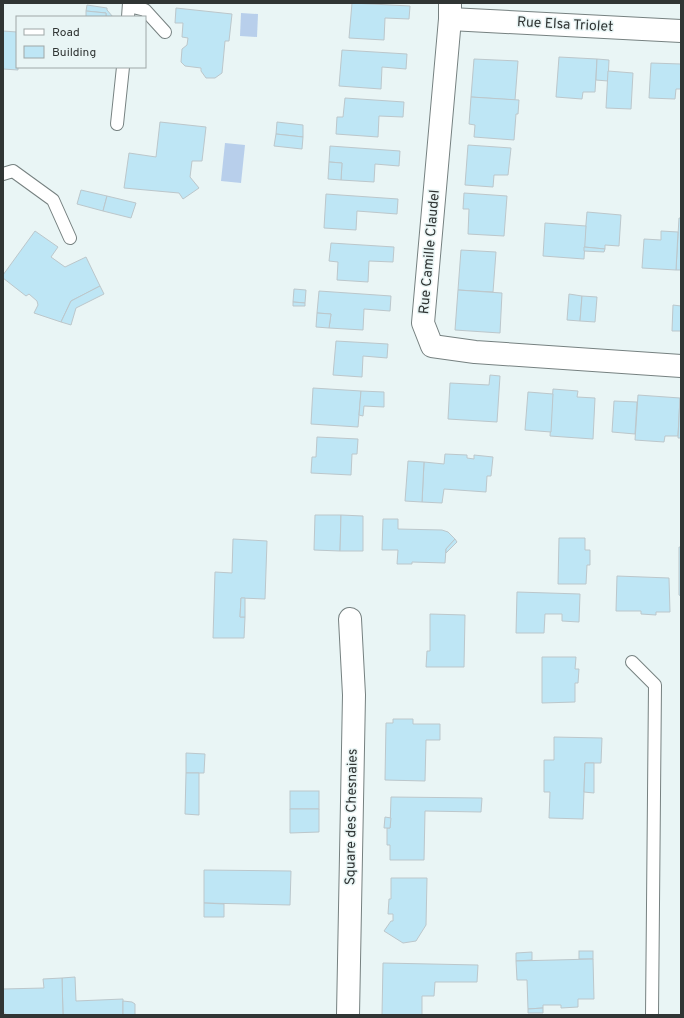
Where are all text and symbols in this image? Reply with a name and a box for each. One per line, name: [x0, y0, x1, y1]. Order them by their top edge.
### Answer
street label: Rue Elsa Triolet: [516, 14, 614, 36]
legend: [16, 16, 146, 68]
text: Road: [52, 25, 80, 41]
text: Building: [52, 45, 96, 61]
street label: Rue Camille Claudel: [416, 189, 444, 315]
street label: Square des Chesnaies: [342, 749, 362, 885]

